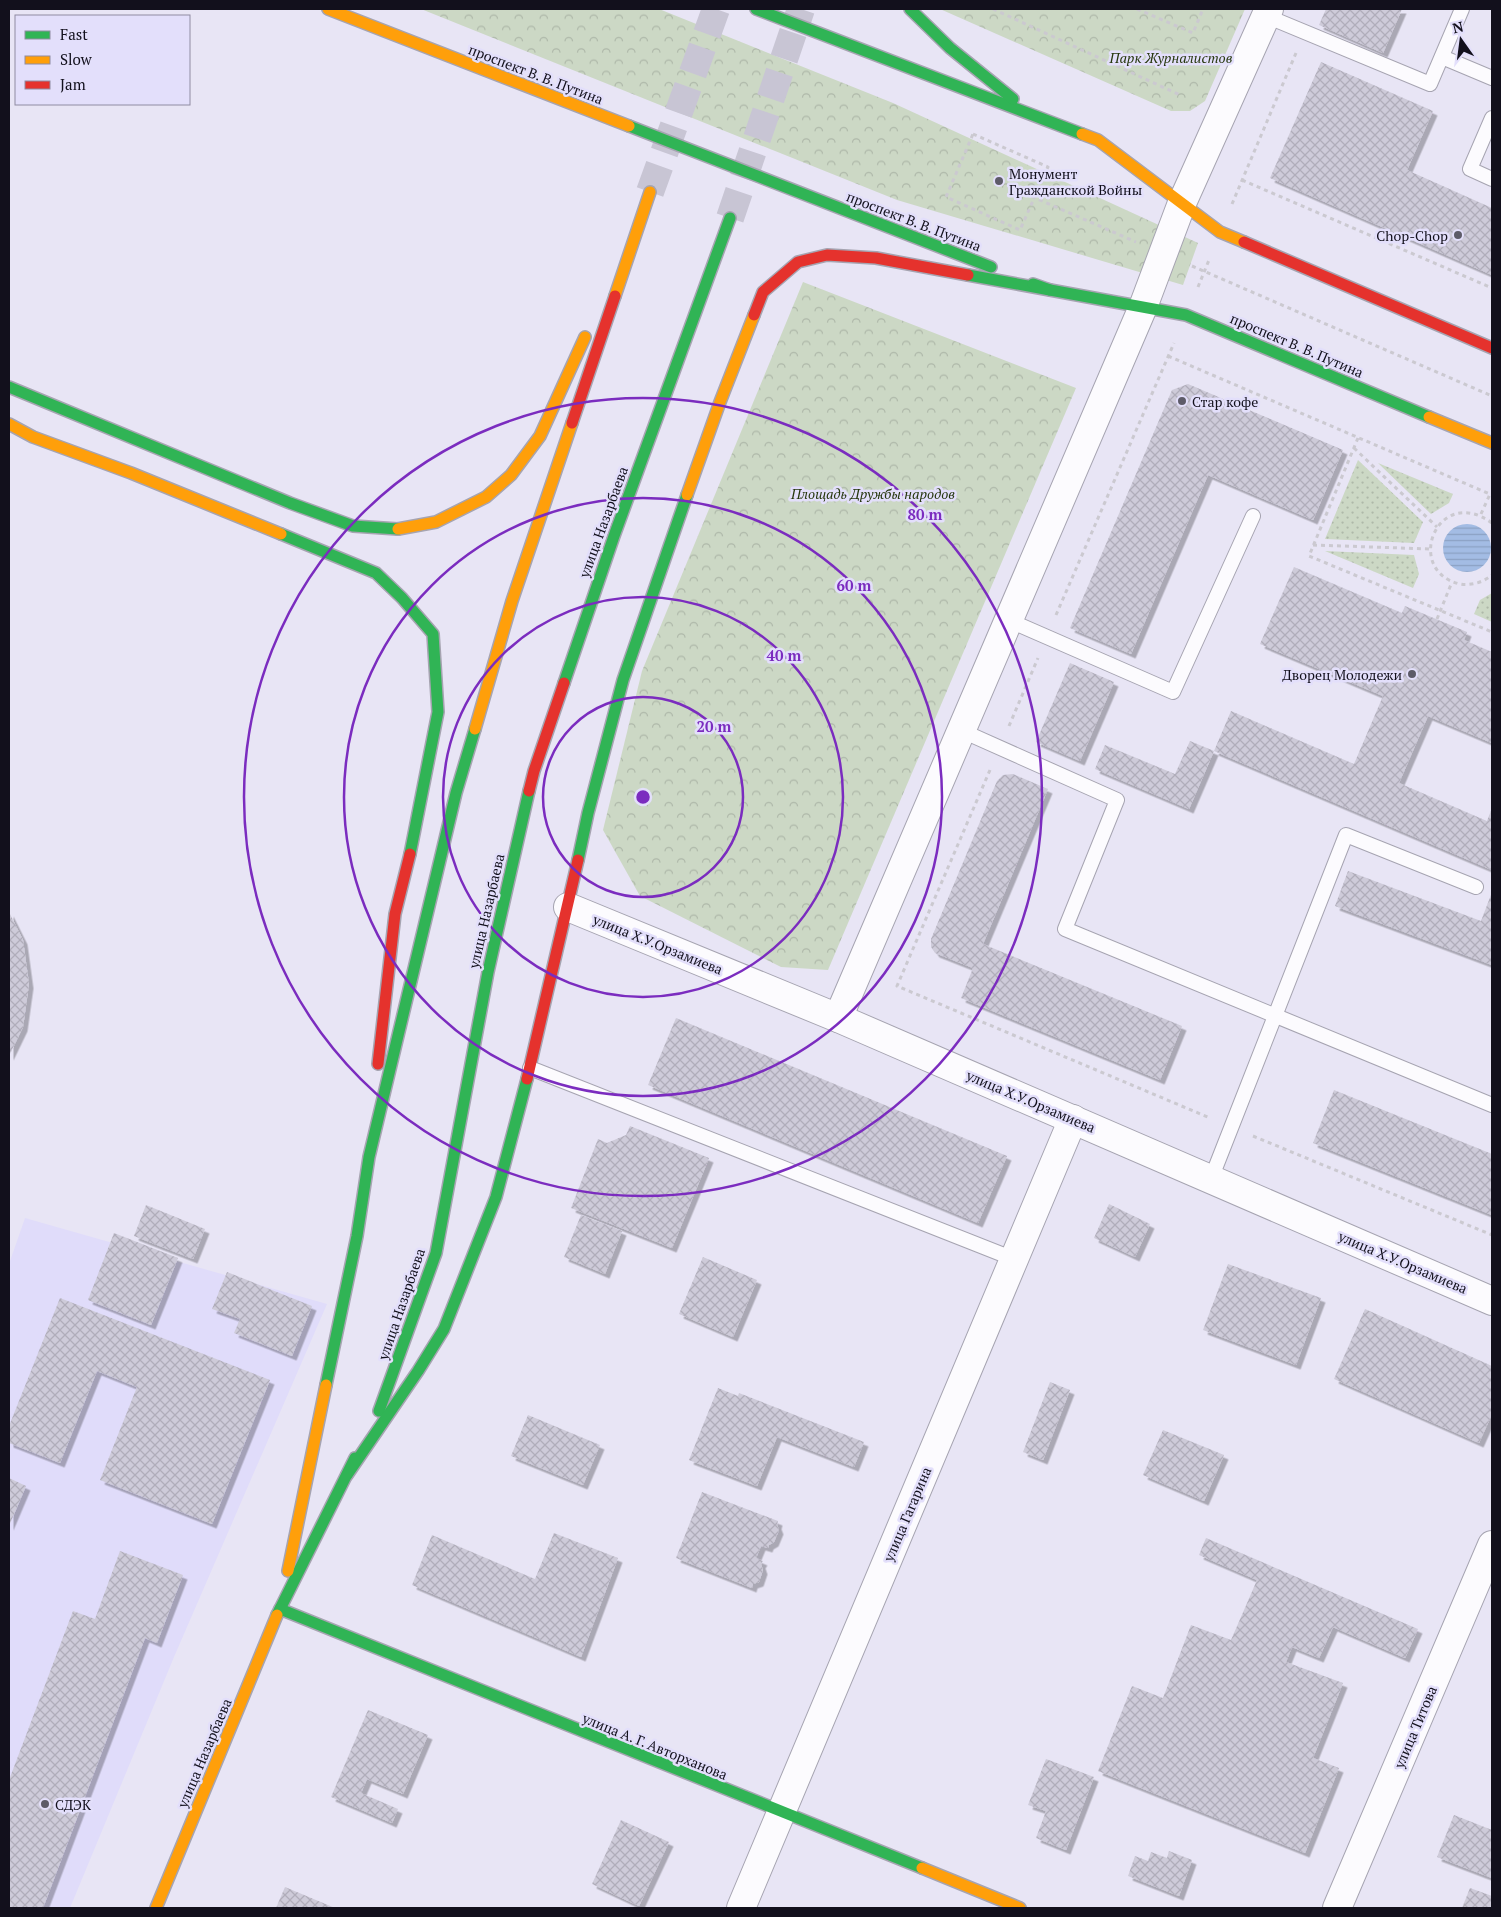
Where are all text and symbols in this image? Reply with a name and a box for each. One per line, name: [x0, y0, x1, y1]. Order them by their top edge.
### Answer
legend: [15, 15, 190, 105]
north arrow: [1436, 15, 1486, 65]
text: N: [1450, 16, 1466, 37]
text: Fast: [60, 24, 88, 44]
street label: проспект В. В. Путина: [466, 40, 606, 108]
park label: Парк Журналистов: [1108, 48, 1233, 67]
text: Slow: [60, 49, 93, 69]
text: Jam: [60, 74, 86, 94]
place label: Монумент Гражданской Войны: [1009, 164, 1142, 199]
marker: Монумент Гражданской Войны: [993, 175, 1005, 187]
street label: проспект В. В. Путина: [844, 187, 984, 255]
place label: Chop-Chop: [1376, 226, 1448, 245]
marker: Chop-Chop: [1452, 229, 1464, 241]
street label: проспект В. В. Путина: [1228, 308, 1366, 382]
place label: Стар кофе: [1192, 392, 1258, 411]
marker: Стар кофе: [1176, 395, 1188, 407]
street label: улица Назарбаева: [574, 464, 632, 581]
park label: Площадь Дружбы народов: [790, 484, 955, 503]
text: 80 m: [908, 504, 943, 524]
text: 60 m: [837, 575, 872, 595]
text: 40 m: [767, 645, 802, 665]
place label: Дворец Молодежи: [1282, 665, 1402, 684]
marker: Дворец Молодежи: [1406, 668, 1418, 680]
text: 20 m: [697, 716, 732, 736]
centre of rings: [634, 788, 652, 806]
street label: улица Назарбаева: [463, 852, 508, 971]
street label: улица Х.У.Орзамиева: [589, 909, 726, 979]
street label: улица Х.У.Орзамиева: [963, 1065, 1098, 1137]
street label: улица Х.У.Орзамиева: [1335, 1226, 1470, 1298]
street label: улица Назарбаева: [373, 1246, 429, 1363]
street label: улица Гагарина: [878, 1464, 935, 1565]
street label: улица Титова: [1389, 1683, 1441, 1772]
street label: улица Назарбаева: [172, 1695, 236, 1811]
street label: улица А. Г. Авторханова: [579, 1708, 730, 1784]
place label: СДЭК: [55, 1795, 92, 1814]
marker: СДЭК: [39, 1798, 51, 1810]

